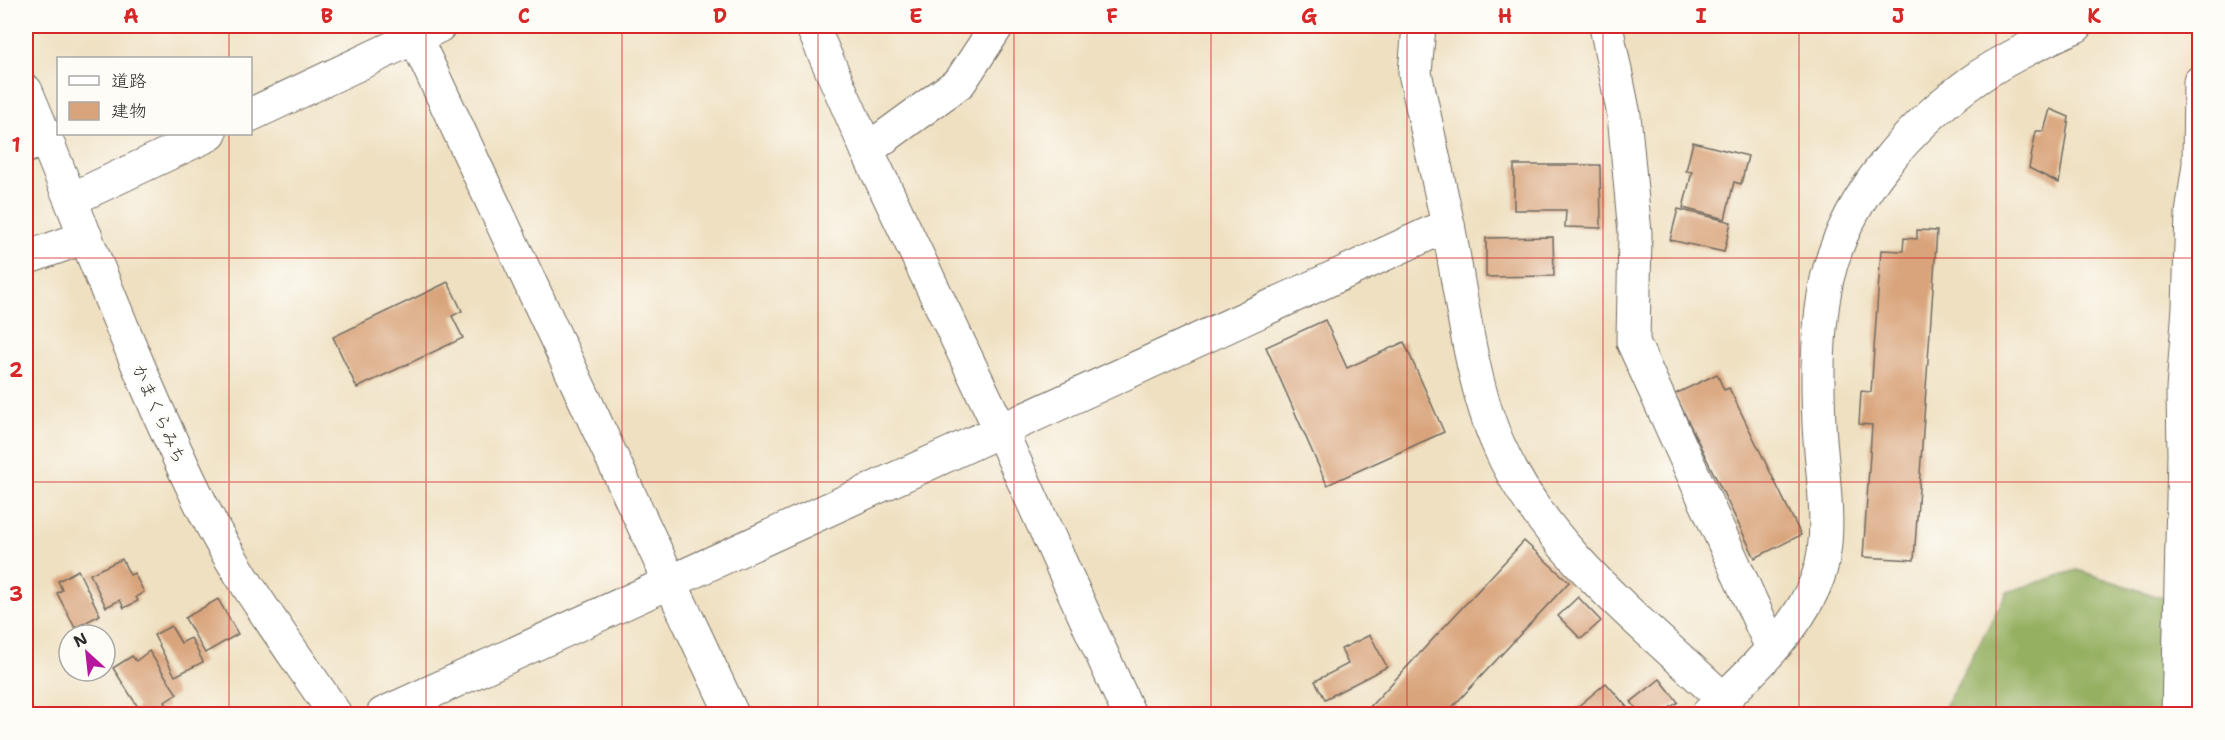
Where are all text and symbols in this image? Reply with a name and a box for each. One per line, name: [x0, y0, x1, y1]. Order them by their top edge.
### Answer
text: A: [123, 3, 139, 29]
text: B: [321, 3, 333, 29]
text: C: [518, 3, 530, 29]
text: D: [713, 3, 727, 29]
text: E: [909, 3, 923, 29]
text: F: [1106, 3, 1118, 29]
text: G: [1301, 3, 1317, 29]
text: H: [1498, 3, 1512, 29]
text: I: [1695, 3, 1707, 29]
text: J: [1892, 3, 1905, 29]
text: K: [2087, 3, 2101, 29]
legend: [57, 57, 252, 135]
text: 道路: [111, 69, 147, 93]
text: 建物: [111, 99, 147, 123]
text: 1: [11, 132, 21, 158]
text: 2: [9, 357, 23, 383]
street label: かまくらみち: [126, 360, 192, 468]
text: 3: [9, 581, 23, 607]
north arrow: [57, 623, 117, 683]
text: N: [70, 628, 91, 652]

